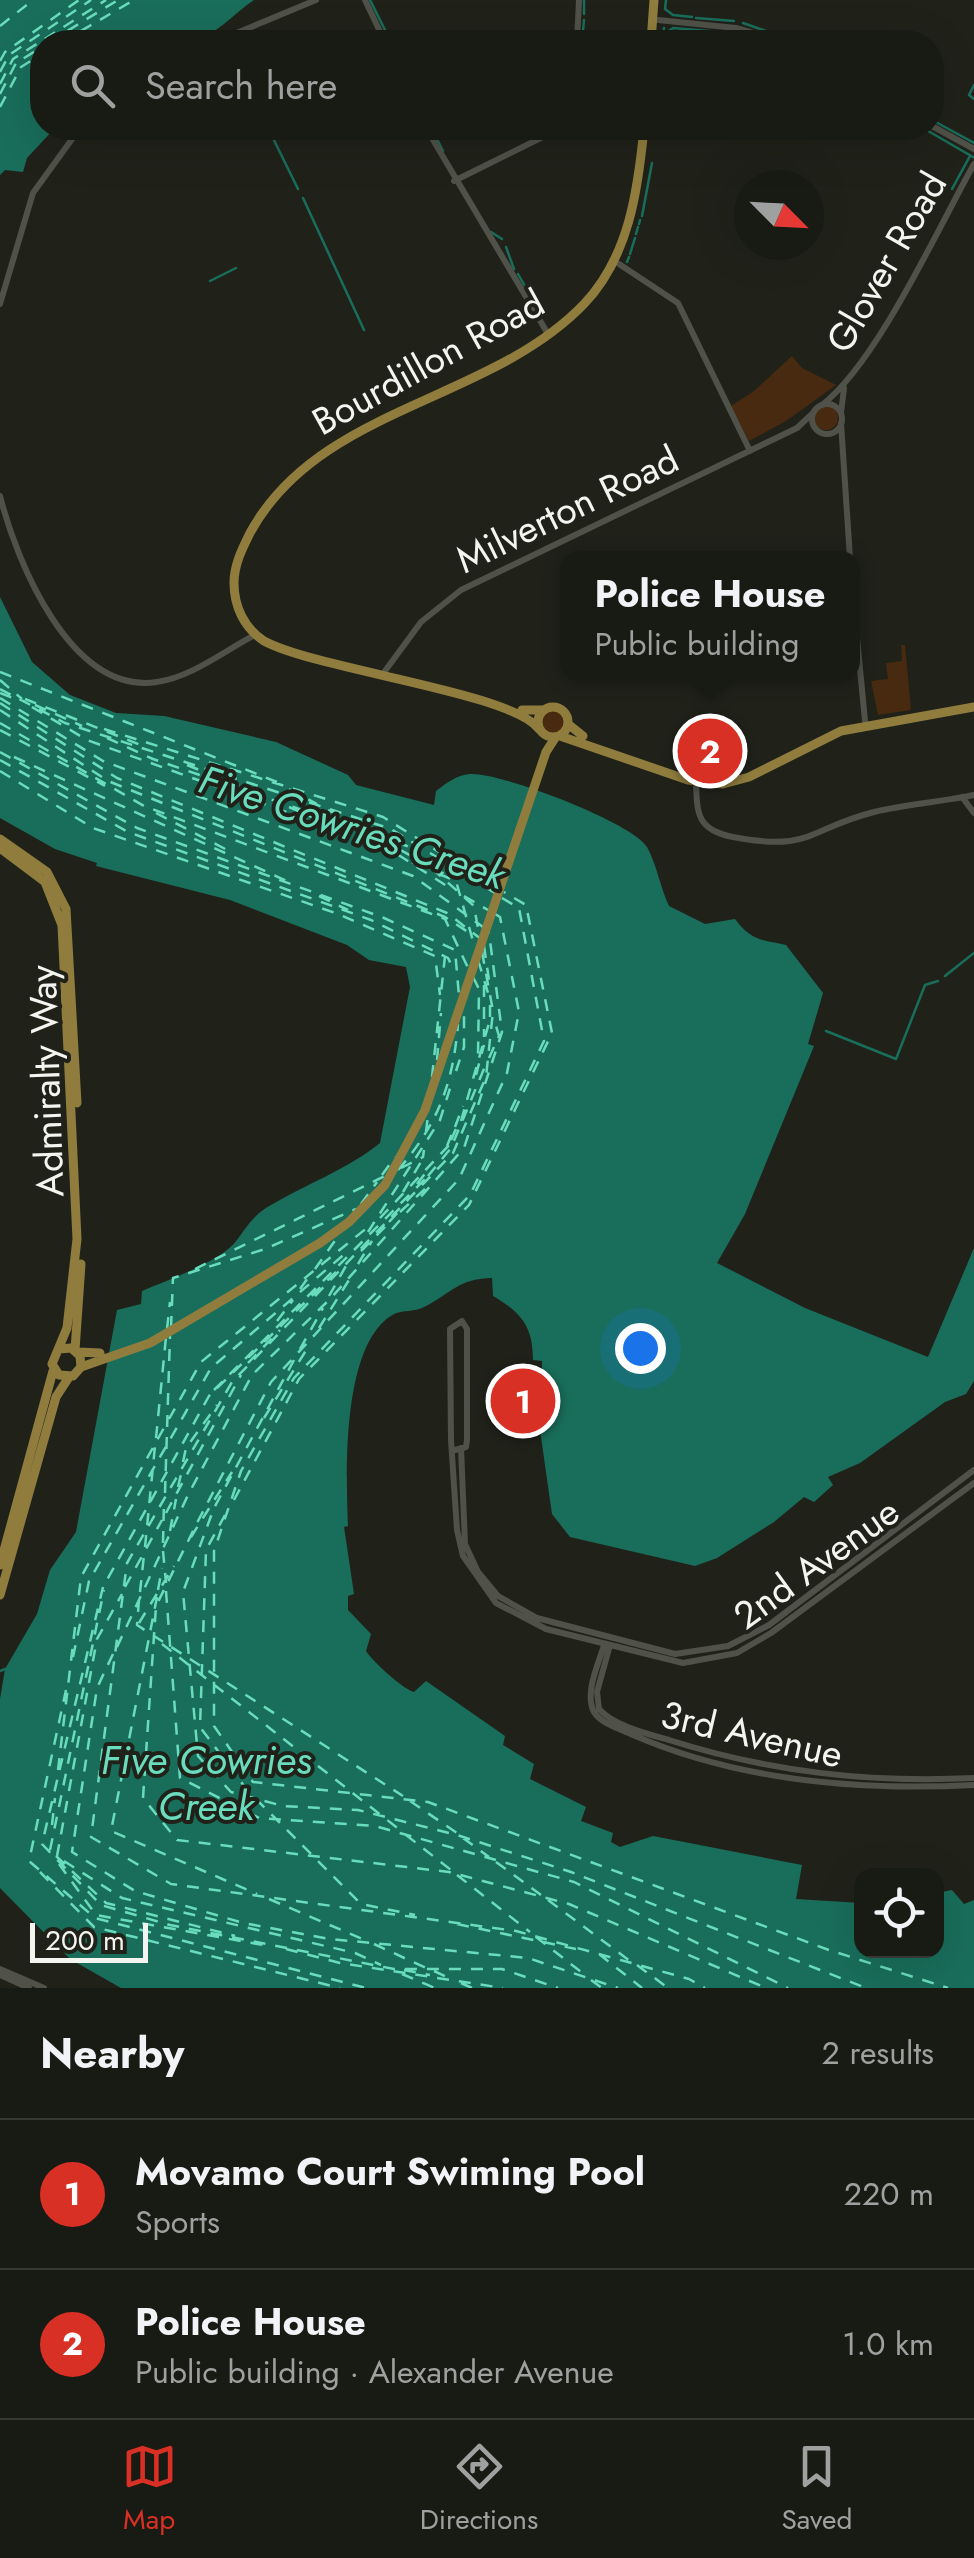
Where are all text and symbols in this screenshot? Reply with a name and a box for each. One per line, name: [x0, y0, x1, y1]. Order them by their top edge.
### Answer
search box: [30, 30, 944, 140]
icon: search: [65, 58, 120, 113]
text: Search here: [145, 58, 337, 113]
street label: Glover Road: [812, 161, 960, 363]
north arrow: [734, 170, 824, 260]
street label: Bourdillon Road: [302, 275, 554, 449]
street label: Milverton Road: [446, 431, 688, 587]
popup: [560, 551, 860, 681]
text: Police House: [595, 566, 825, 621]
text: Public building: [595, 621, 799, 667]
pin: 2: [678, 714, 742, 788]
water label: Five Cowries Creek: [191, 750, 515, 904]
street label: Admiralty Way: [14, 964, 78, 1198]
your location: [615, 1323, 666, 1374]
pin: 1: [490, 1364, 556, 1438]
street label: 2nd Avenue: [722, 1484, 910, 1642]
street label: 3rd Avenue: [656, 1686, 848, 1782]
water label: Five Cowries Creek: [101, 1731, 312, 1835]
map controls: [854, 1868, 944, 1958]
button: locate: [854, 1868, 944, 1958]
scale bar: [30, 1918, 148, 1962]
text: 200 m: [45, 1920, 125, 1961]
text: Nearby: [40, 2023, 184, 2084]
text: 2 results: [822, 2030, 934, 2076]
text: Movamo Court Swiming Pool: [135, 2144, 645, 2199]
text: 1: [64, 2171, 81, 2217]
text: 220 m: [844, 2171, 934, 2217]
text: Sports: [135, 2199, 220, 2245]
text: Police House: [135, 2294, 366, 2349]
text: 2: [62, 2321, 83, 2367]
text: 1.0 km: [842, 2321, 934, 2367]
text: Public building · Alexander Avenue: [135, 2349, 614, 2395]
tab: Map: [122, 2439, 177, 2540]
tab: Directions: [420, 2439, 538, 2540]
tab: Saved: [781, 2439, 852, 2540]

